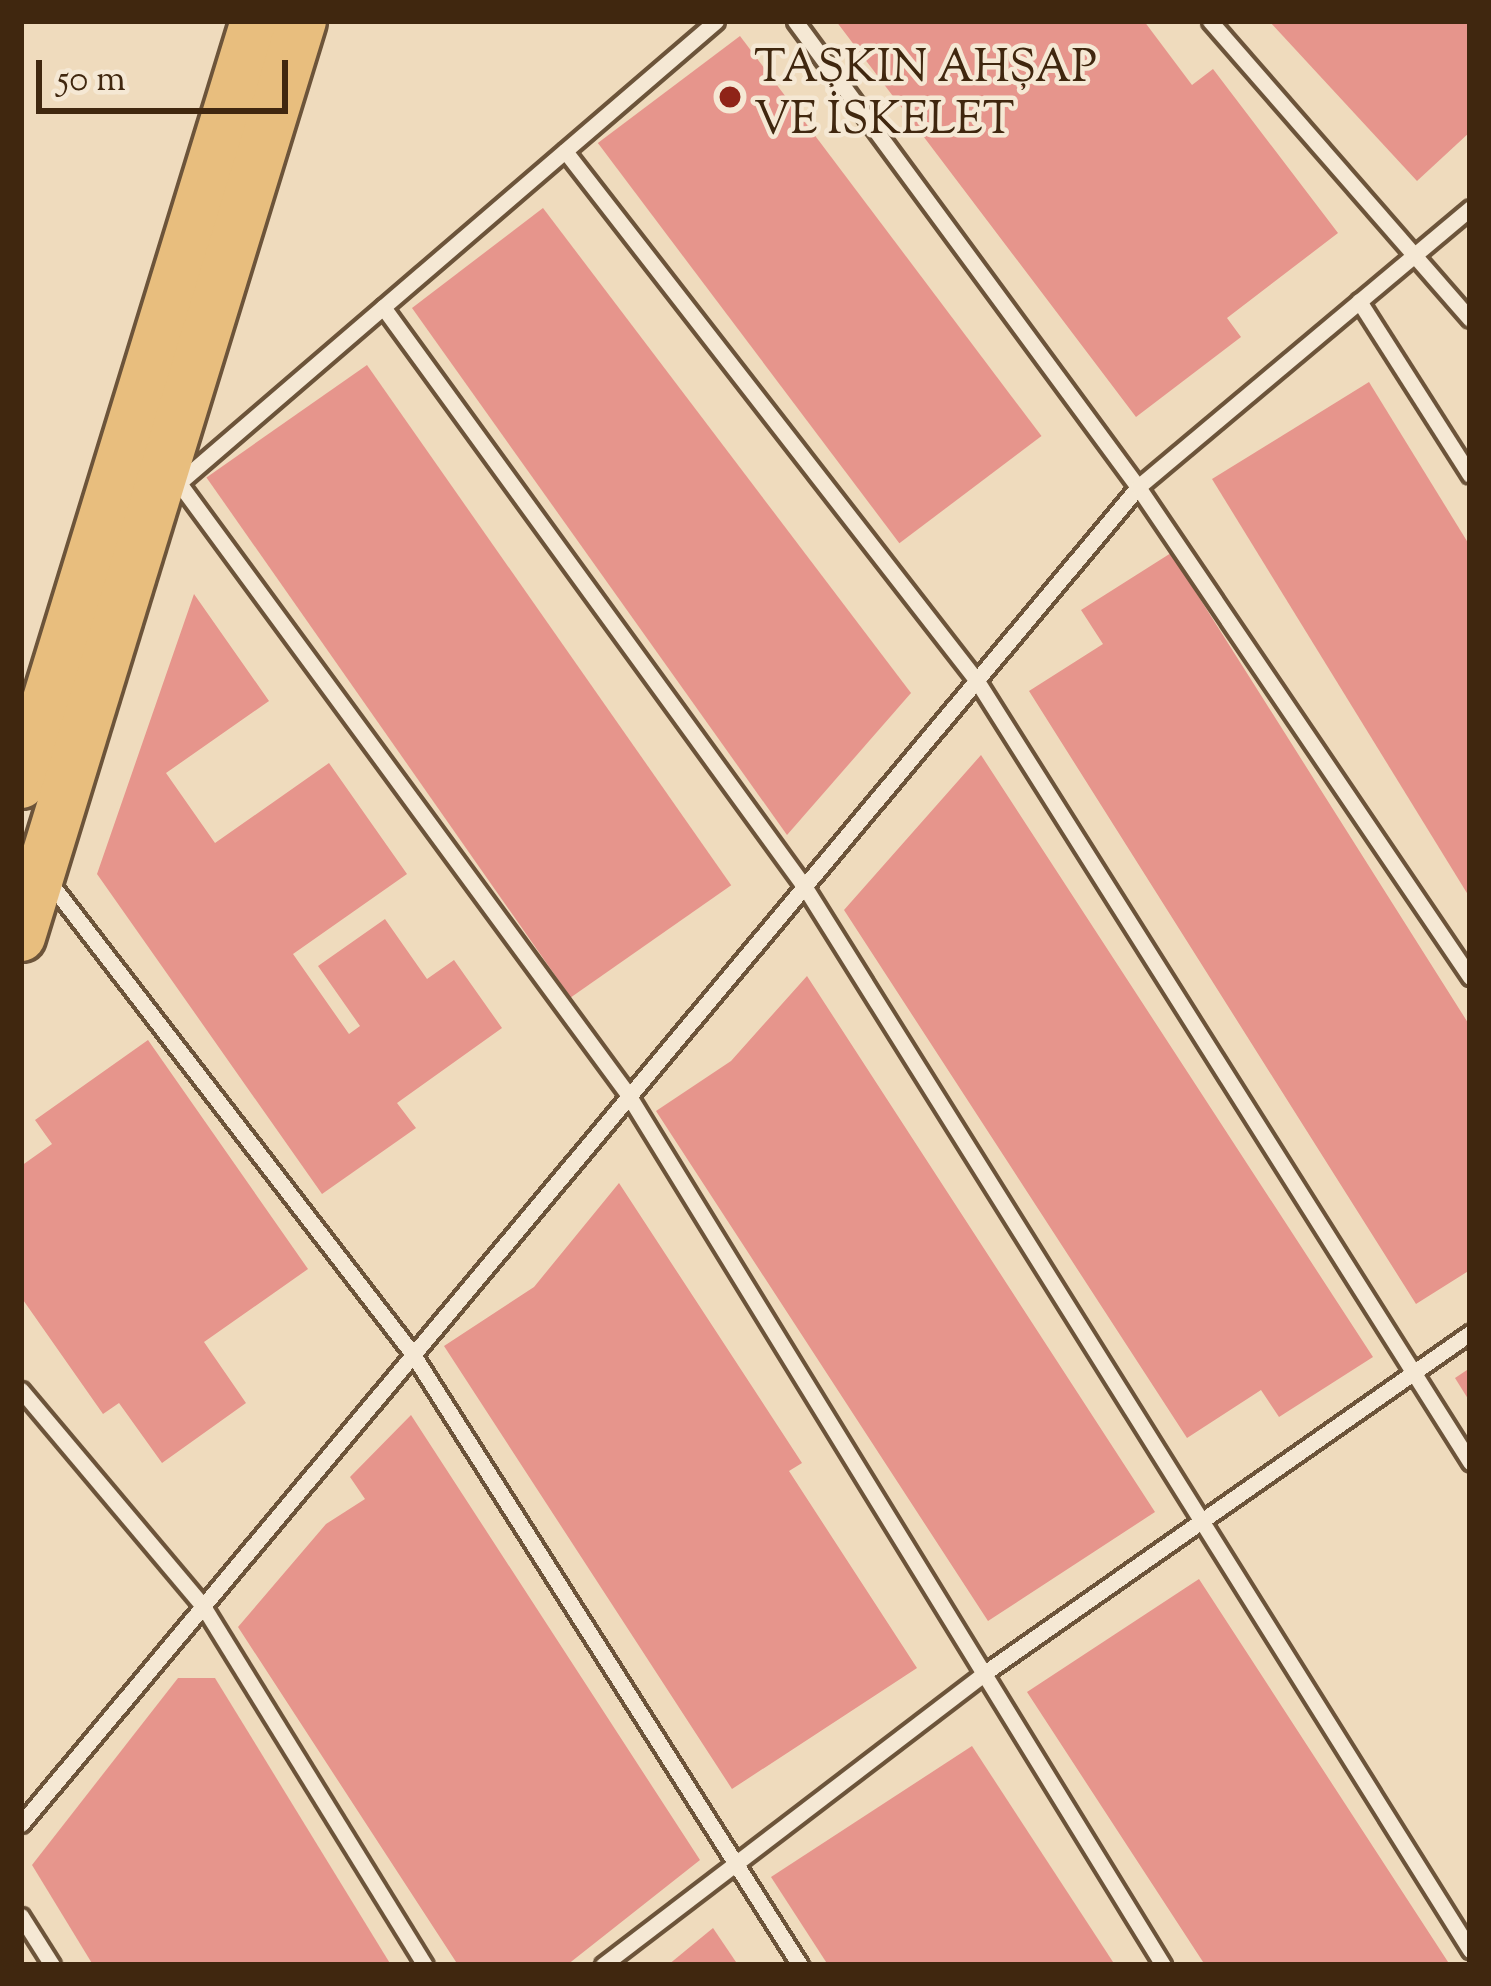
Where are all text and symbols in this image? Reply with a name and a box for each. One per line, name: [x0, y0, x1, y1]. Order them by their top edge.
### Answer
scale bar: [42, 36, 294, 110]
place label: TAŞKIN AHŞAP VE İSKELET: [754, 44, 1097, 150]
text: 50 m: [57, 55, 126, 107]
marker: TAŞKIN AHŞAP VE İSKELET: [717, 84, 743, 110]

